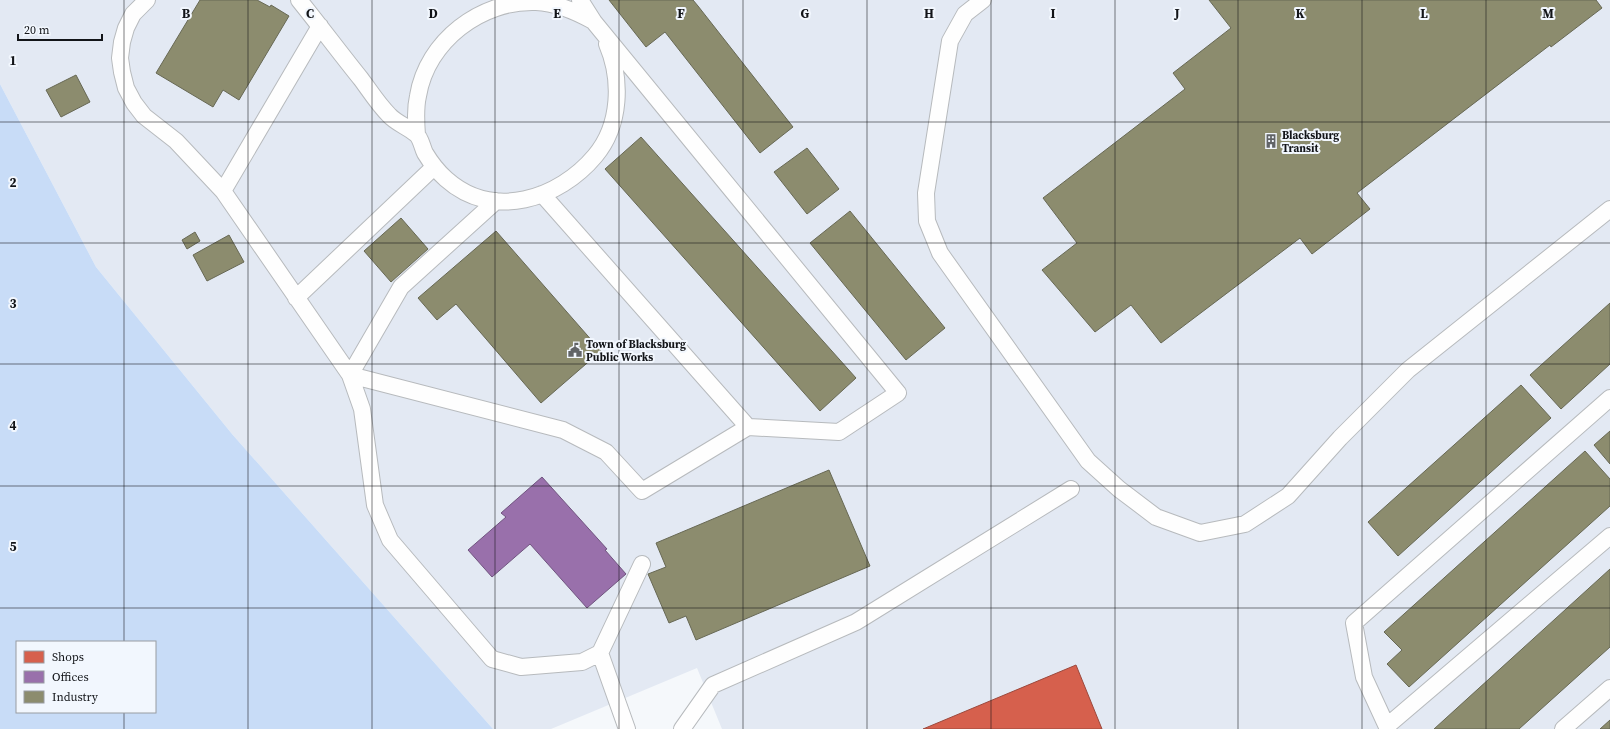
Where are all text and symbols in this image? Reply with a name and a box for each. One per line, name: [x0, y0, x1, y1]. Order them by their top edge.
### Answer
text: B: [182, 5, 191, 22]
text: C: [306, 5, 314, 22]
text: D: [428, 5, 438, 22]
text: E: [553, 5, 561, 22]
text: F: [677, 5, 685, 22]
text: G: [801, 5, 810, 22]
text: H: [924, 5, 934, 22]
text: I: [1050, 5, 1056, 22]
text: J: [1173, 5, 1180, 22]
text: K: [1295, 5, 1305, 22]
text: L: [1420, 5, 1428, 22]
text: M: [1542, 5, 1554, 22]
scale bar: [18, 16, 102, 42]
text: 20 m: [24, 22, 50, 38]
text: 1: [9, 52, 17, 69]
place label: Blacksburg Transit: [1282, 128, 1339, 156]
building icon: Blacksburg Transit: [1263, 133, 1279, 149]
text: 2: [9, 174, 17, 191]
text: 3: [9, 295, 17, 312]
place label: Town of Blacksburg Public Works: [586, 337, 686, 365]
public building icon: Town of Blacksburg Public Works: [567, 342, 583, 358]
text: 4: [9, 417, 17, 434]
text: 5: [9, 538, 17, 555]
legend: [16, 641, 156, 713]
text: Shops: [52, 649, 84, 665]
text: Offices: [52, 669, 89, 685]
text: Industry: [52, 689, 99, 705]

